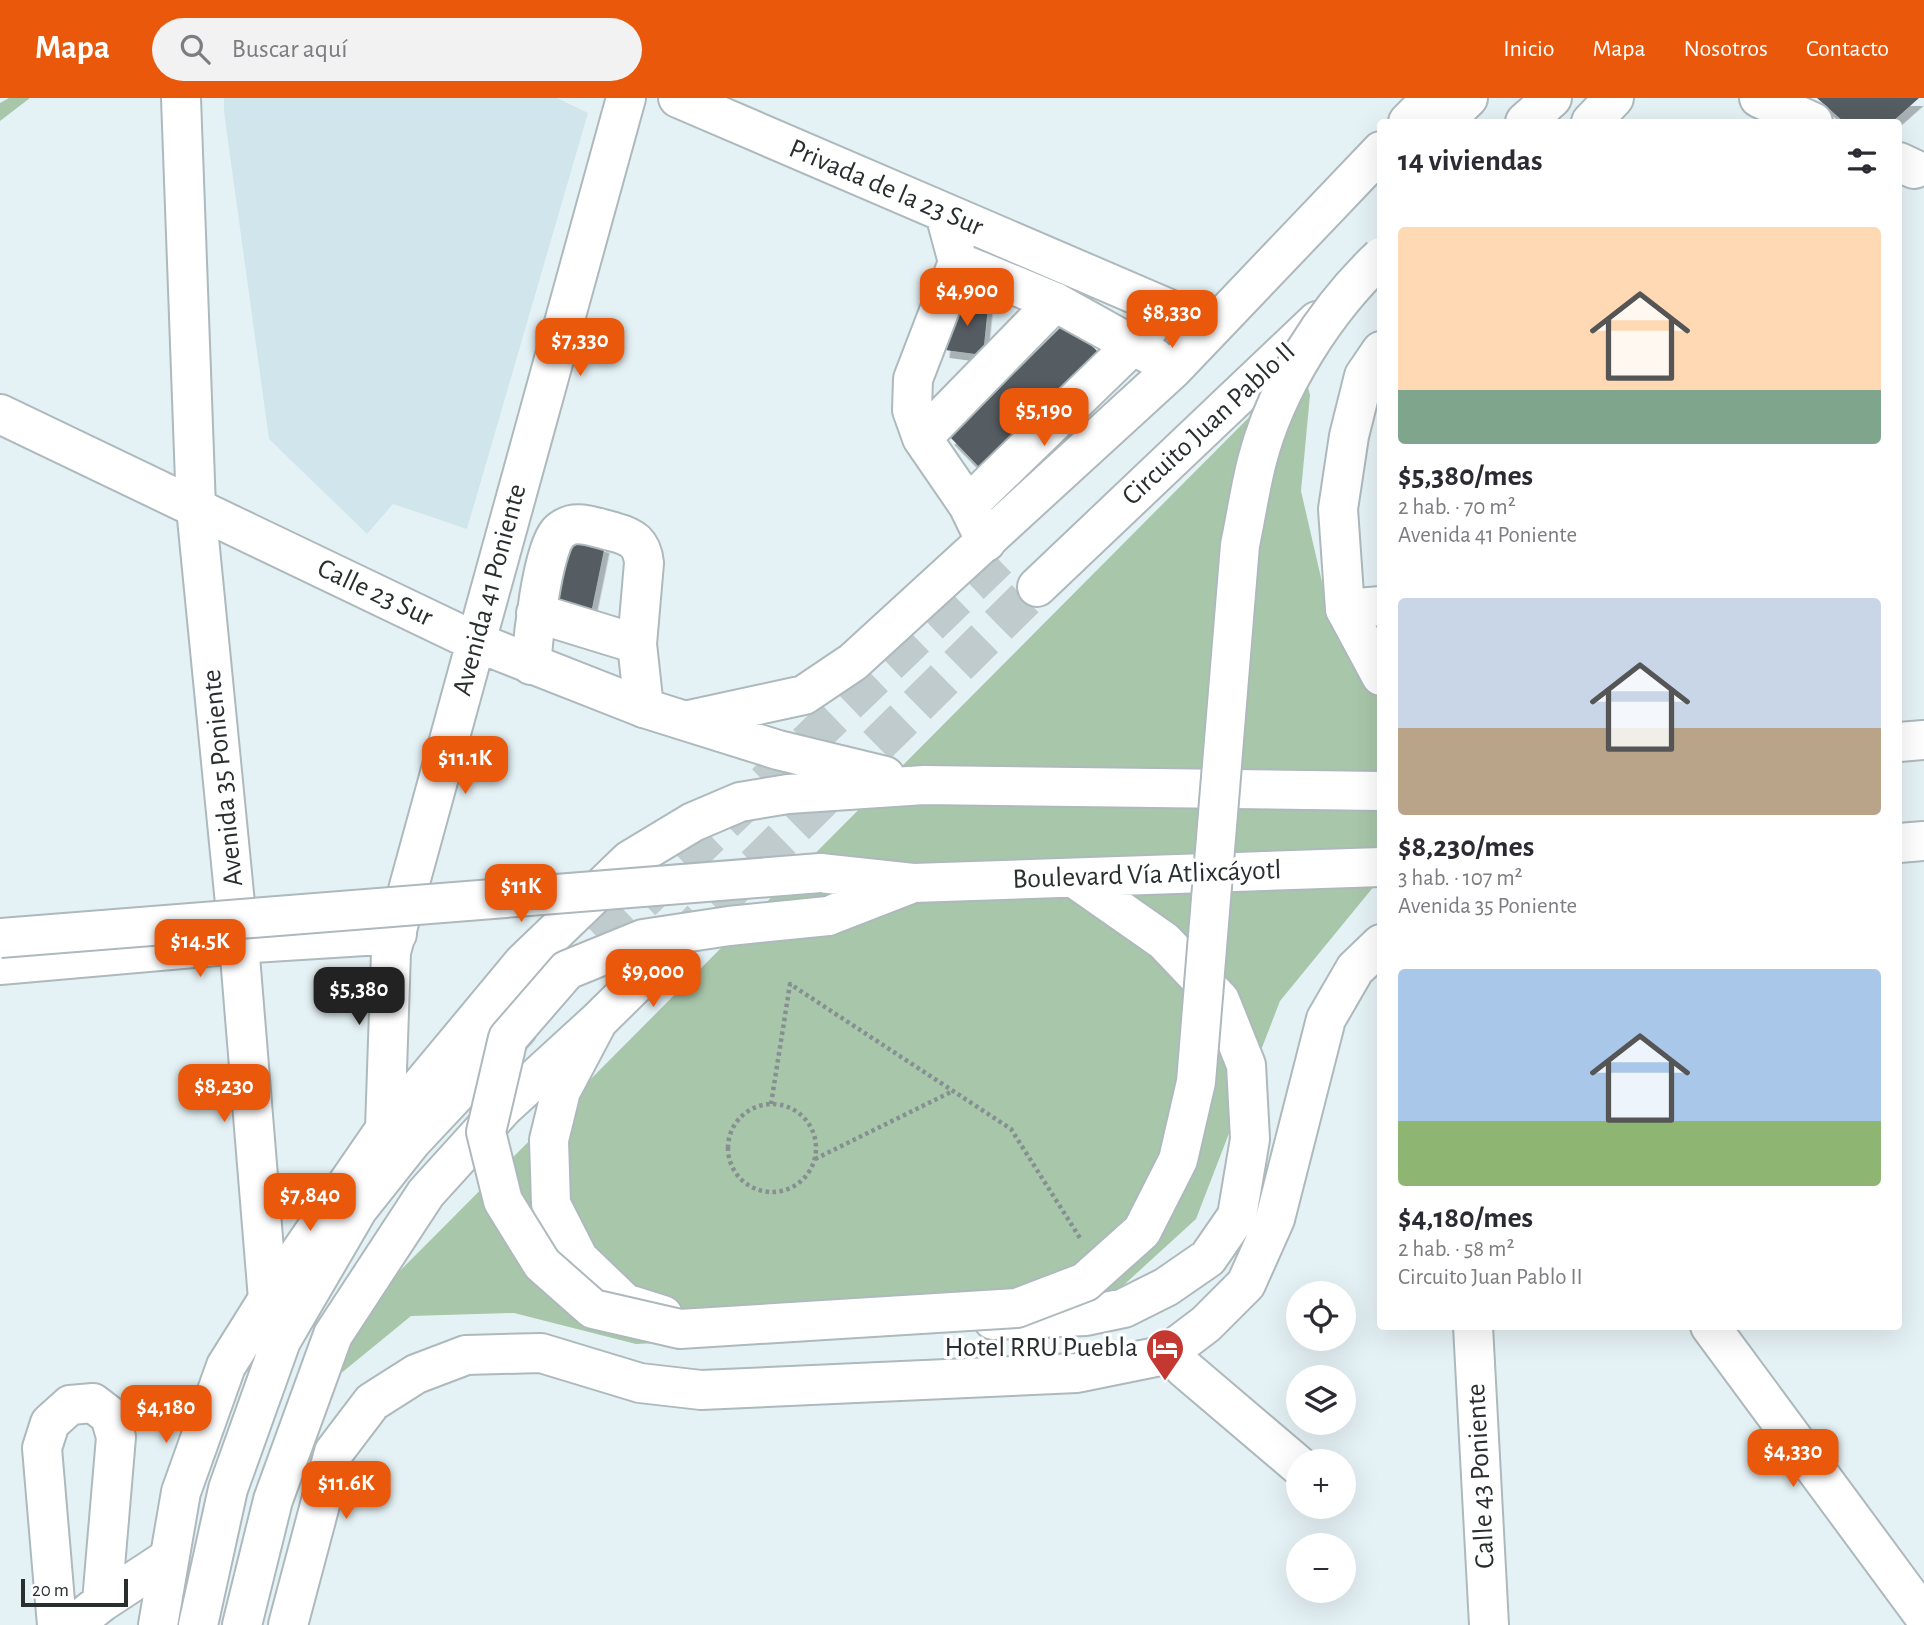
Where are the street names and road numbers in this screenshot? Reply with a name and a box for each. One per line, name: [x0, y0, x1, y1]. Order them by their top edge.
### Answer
street label: Privada de la 23 Sur: [785, 134, 987, 242]
street label: Circuito Juan Pablo II: [1117, 337, 1301, 511]
street label: Avenida 41 Poniente: [448, 481, 532, 699]
street label: Calle 23 Sur: [313, 554, 437, 632]
street label: Avenida 35 Poniente: [198, 668, 248, 888]
street label: Boulevard Vía Atlixcáyotl: [1012, 856, 1282, 894]
street label: Calle 43 Poniente: [1462, 1383, 1500, 1569]

